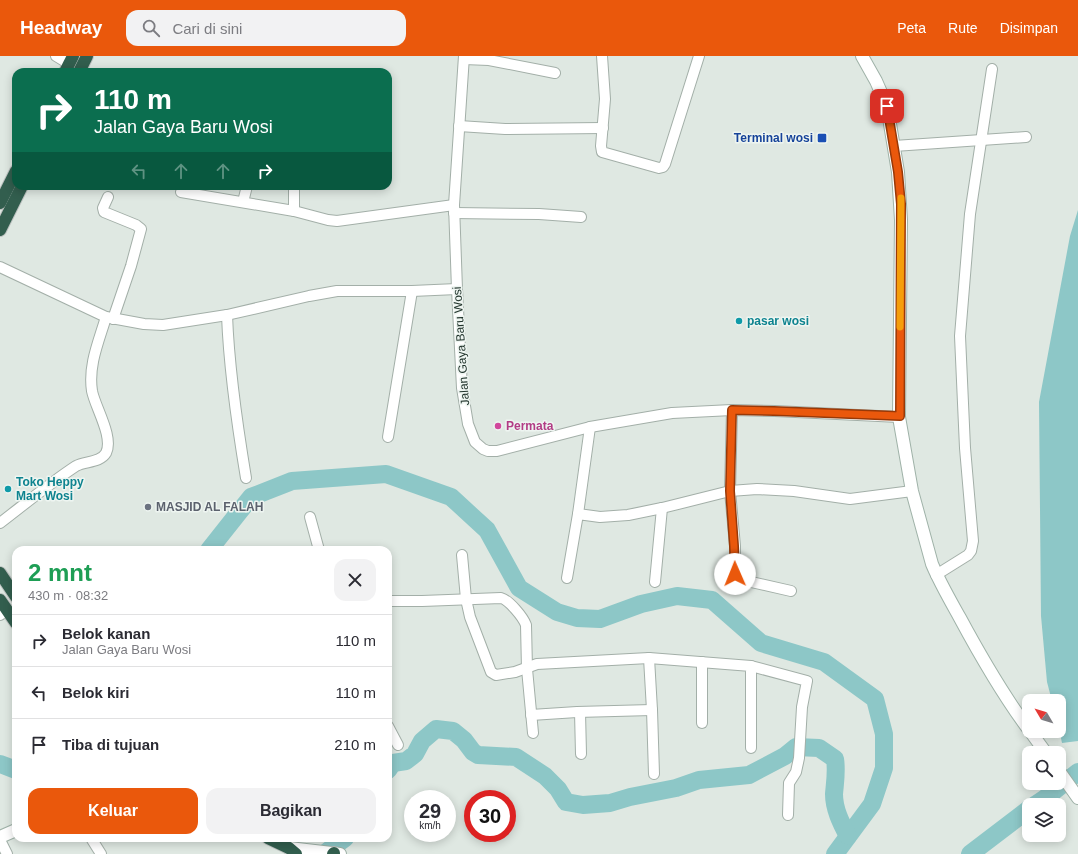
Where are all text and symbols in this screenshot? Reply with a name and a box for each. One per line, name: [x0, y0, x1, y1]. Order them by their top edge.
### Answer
search box: [126, 10, 406, 46]
text: Headway: [20, 17, 102, 38]
icon: search: [140, 17, 162, 39]
text: Cari di sini: [172, 20, 242, 37]
text: Peta: [897, 20, 926, 36]
text: Rute: [948, 20, 978, 36]
text: Disimpan: [1000, 20, 1058, 36]
icon: right: [28, 84, 80, 136]
text: 110 m: [94, 84, 172, 115]
pin: [870, 89, 904, 123]
icon: arrive: [876, 95, 898, 117]
text: Jalan Gaya Baru Wosi: [94, 117, 273, 137]
place label: Terminal wosi: [734, 131, 813, 145]
marker: Terminal wosi: [816, 132, 828, 144]
icon: left: [128, 160, 150, 182]
icon: ahead: [170, 160, 192, 182]
icon: ahead: [212, 160, 234, 182]
icon: right: [254, 160, 276, 182]
street label: Jalan Gaya Baru Wosi: [450, 286, 472, 406]
place label: pasar wosi: [747, 314, 809, 328]
marker: pasar wosi: [734, 316, 744, 326]
place label: Permata: [506, 419, 554, 433]
marker: Permata: [493, 421, 503, 431]
place label: Toko Heppy Mart Wosi: [16, 475, 84, 503]
marker: Toko Heppy Mart Wosi: [3, 484, 13, 494]
place label: MASJID AL FALAH: [156, 500, 263, 514]
marker: MASJID AL FALAH: [143, 502, 153, 512]
position arrow: [714, 553, 756, 595]
text: 2 mnt: [28, 559, 92, 586]
button: close: [334, 559, 376, 601]
text: 430 m · 08:32: [28, 588, 108, 603]
text: Belok kanan: [62, 625, 150, 642]
icon: right: [28, 630, 50, 652]
text: 110 m: [335, 632, 376, 649]
text: Jalan Gaya Baru Wosi: [62, 642, 191, 657]
icon: left: [28, 682, 50, 704]
text: Belok kiri: [62, 684, 130, 701]
text: 110 m: [335, 684, 376, 701]
north arrow: [1022, 694, 1066, 738]
map controls: [1022, 694, 1066, 842]
icon: arrive: [28, 734, 50, 756]
text: Tiba di tujuan: [62, 736, 159, 753]
text: 210 m: [334, 736, 376, 753]
button: search: [1022, 746, 1066, 790]
button: Keluar: [28, 788, 198, 834]
button: Bagikan: [206, 788, 376, 834]
speed limit sign: 30: [464, 790, 516, 842]
button: layers: [1022, 798, 1066, 842]
text: 29: [419, 800, 441, 822]
text: km/h: [419, 820, 441, 831]

